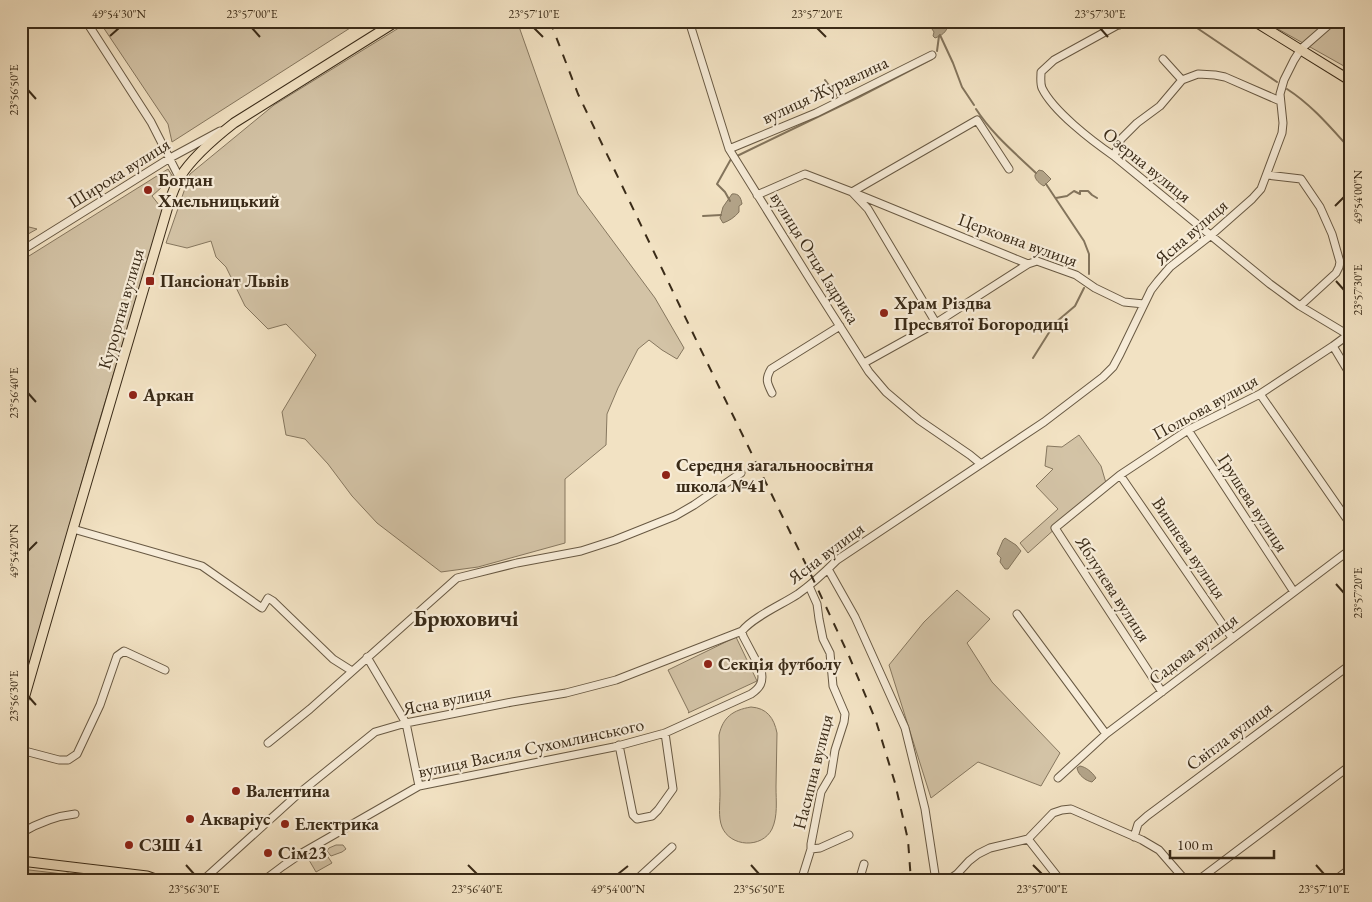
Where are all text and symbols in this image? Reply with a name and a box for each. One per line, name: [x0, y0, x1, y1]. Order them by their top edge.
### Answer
text: 49°54'30"N: [92, 6, 146, 22]
text: 23°57'00"E: [226, 6, 278, 22]
text: 23°57'10"E: [508, 6, 560, 22]
text: 23°57'20"E: [791, 6, 843, 22]
text: 23°57'30"E: [1074, 6, 1126, 22]
street label: вулиця Журавлина: [758, 50, 892, 129]
text: 23°56'50"E: [6, 64, 22, 116]
street label: Озерна вулиця: [1098, 122, 1196, 207]
street label: Широка вулиця: [64, 132, 174, 213]
place label: Богдан Хмельницький: [157, 168, 280, 212]
text: 49°54'00"N: [1350, 170, 1366, 224]
marker: Богдан Хмельницький: [142, 184, 154, 196]
street label: вулиця Отця Іздрика: [766, 188, 866, 329]
street label: Ясна вулиця: [1149, 194, 1232, 270]
street label: Церковна вулиця: [955, 207, 1081, 272]
street label: Курортна вулиця: [92, 246, 149, 372]
text: 23°57'30"E: [1350, 264, 1366, 316]
place label: Пансіонат Львів: [160, 269, 289, 292]
marker: Пансіонат Львів: [144, 275, 156, 287]
place label: Храм Різдва Пресвятої Богородиці: [893, 291, 1070, 335]
marker: Храм Різдва Пресвятої Богородиці: [878, 307, 890, 319]
text: 23°56'40"E: [6, 367, 22, 419]
street label: Польова вулиця: [1148, 368, 1261, 445]
place label: Аркан: [142, 383, 194, 406]
marker: Аркан: [127, 389, 139, 401]
street label: Грушева вулиця: [1213, 449, 1294, 556]
place label: Середня загальноосвітня школа №41: [676, 453, 874, 497]
marker: Середня загальноосвітня школа №41: [660, 469, 672, 481]
street label: Вишнева вулиця: [1147, 493, 1232, 603]
street label: Ясна вулиця: [782, 516, 868, 589]
text: 49°54'20"N: [6, 524, 22, 578]
street label: Яблунева вулиця: [1070, 531, 1156, 646]
text: 23°57'20"E: [1350, 567, 1366, 619]
district label: Брюховичі: [413, 604, 519, 633]
street label: Садова вулиця: [1144, 608, 1242, 690]
place label: Секція футболу: [718, 652, 842, 675]
marker: Секція футболу: [702, 658, 714, 670]
text: 23°56'30"E: [6, 670, 22, 722]
street label: Ясна вулиця: [400, 679, 493, 720]
street label: Світла вулиця: [1181, 696, 1276, 775]
street label: вулиця Василя Сухомлинського: [416, 712, 646, 783]
street label: Насипна вулиця: [787, 712, 838, 832]
place label: Валентина: [246, 779, 330, 802]
marker: Валентина: [230, 785, 242, 797]
place label: Акваріус: [199, 807, 271, 830]
place label: Електрика: [295, 812, 379, 835]
marker: Акваріус: [184, 813, 196, 825]
marker: Електрика: [279, 818, 291, 830]
scale bar: [1170, 827, 1273, 859]
place label: СЗШ 41: [139, 833, 204, 856]
text: 100 m: [1177, 835, 1214, 854]
marker: СЗШ 41: [123, 839, 135, 851]
place label: Сім23: [278, 841, 327, 864]
marker: Сім23: [262, 847, 274, 859]
text: 23°56'30"E: [168, 881, 220, 897]
text: 23°56'40"E: [451, 881, 503, 897]
text: 49°54'00"N: [591, 881, 645, 897]
text: 23°56'50"E: [733, 881, 785, 897]
text: 23°57'00"E: [1016, 881, 1068, 897]
text: 23°57'10"E: [1298, 881, 1350, 897]

